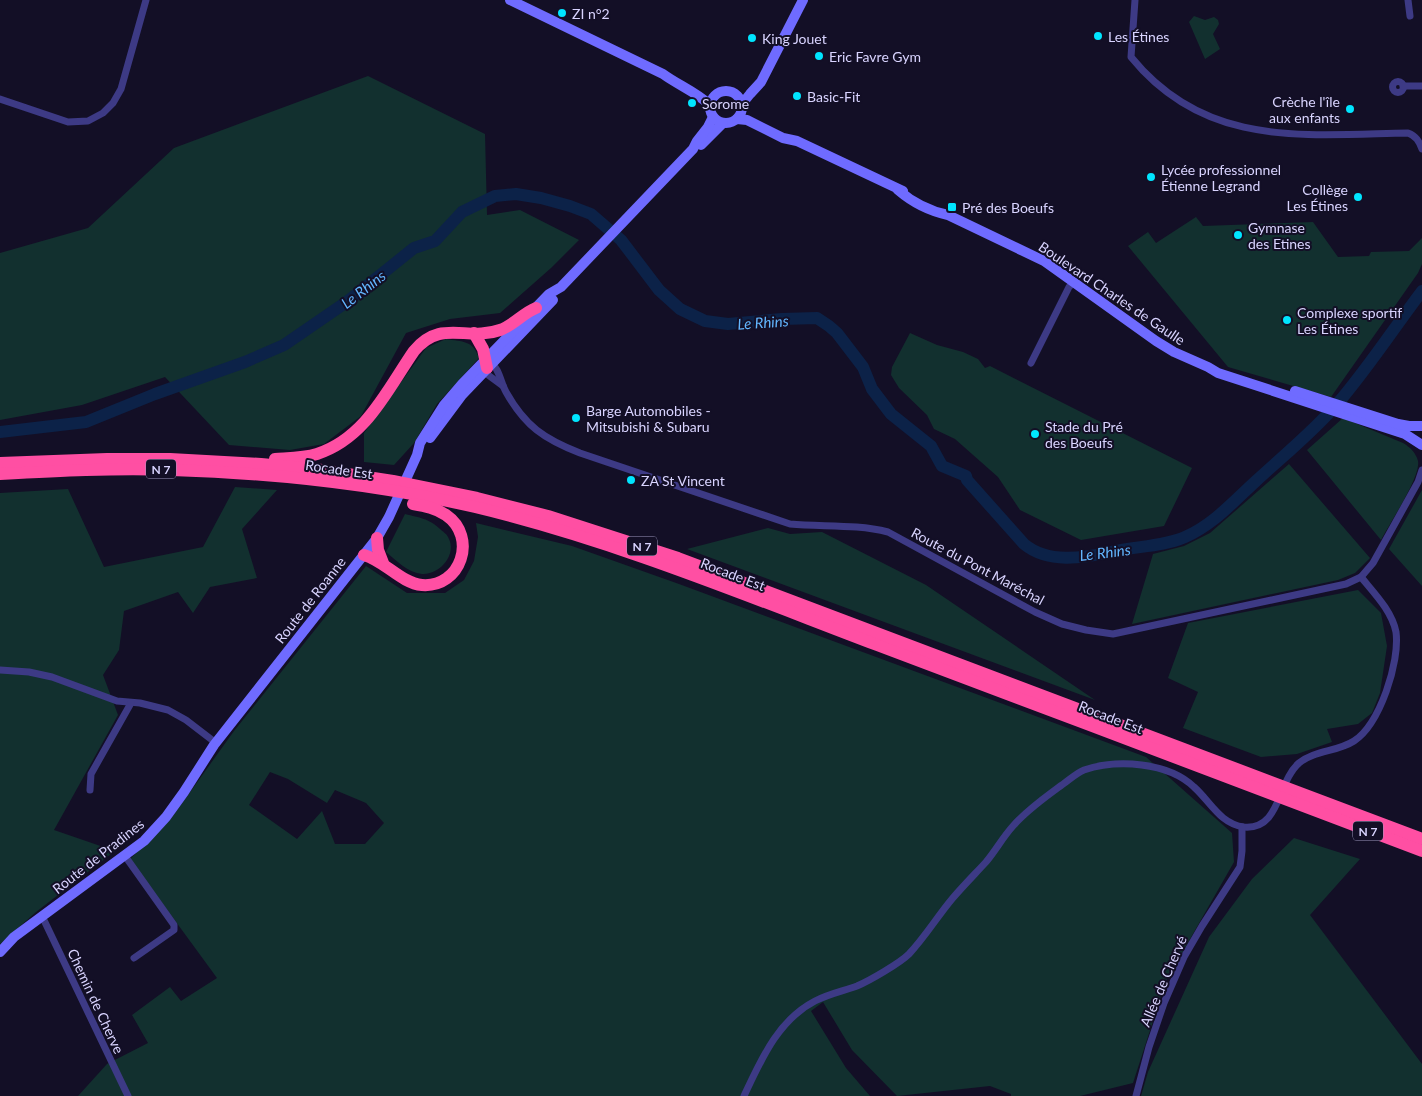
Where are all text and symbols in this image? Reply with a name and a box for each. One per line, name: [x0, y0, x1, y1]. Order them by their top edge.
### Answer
place label: ZI n°2: [572, 5, 610, 22]
marker: ZI n°2: [556, 7, 568, 19]
place label: Les Étines: [1108, 28, 1169, 45]
place label: King Jouet: [762, 30, 827, 47]
marker: Les Étines: [1092, 30, 1104, 42]
marker: King Jouet: [746, 32, 758, 44]
place label: Eric Favre Gym: [829, 48, 921, 65]
marker: Eric Favre Gym: [813, 50, 825, 62]
place label: Basic-Fit: [807, 88, 860, 105]
marker: Basic-Fit: [791, 90, 803, 102]
place label: Crèche l'île aux enfants: [1269, 93, 1340, 126]
place label: Sorome: [702, 95, 749, 112]
marker: Sorome: [686, 97, 698, 109]
marker: Crèche l'île aux enfants: [1344, 103, 1356, 115]
place label: Lycée professionnel Étienne Legrand: [1161, 161, 1281, 194]
marker: Lycée professionnel Étienne Legrand: [1145, 171, 1157, 183]
place label: Collège Les Étines: [1287, 181, 1348, 214]
marker: Collège Les Étines: [1352, 191, 1364, 203]
place label: Pré des Boeufs: [962, 199, 1054, 216]
marker: Pré des Boeufs: [946, 201, 958, 213]
place label: Gymnase des Etines: [1248, 219, 1311, 252]
marker: Gymnase des Etines: [1232, 229, 1244, 241]
street label: Boulevard Charles de Gaulle: [1036, 238, 1188, 348]
water label: Le Rhins: [337, 266, 389, 312]
place label: Complexe sportif Les Étines: [1297, 304, 1402, 337]
water label: Le Rhins: [737, 311, 789, 333]
marker: Complexe sportif Les Étines: [1281, 314, 1293, 326]
place label: Barge Automobiles - Mitsubishi & Subaru: [586, 402, 711, 435]
marker: Barge Automobiles - Mitsubishi & Subaru: [570, 412, 582, 424]
place label: Stade du Pré des Boeufs: [1045, 418, 1123, 451]
marker: Stade du Pré des Boeufs: [1029, 428, 1041, 440]
street label: Rocade Est: [304, 456, 374, 482]
road number: N 7: [146, 459, 176, 478]
place label: ZA St Vincent: [641, 472, 725, 489]
marker: ZA St Vincent: [625, 474, 637, 486]
street label: Route du Pont Maréchal: [909, 524, 1047, 608]
road number: N 7: [627, 536, 657, 556]
water label: Le Rhins: [1078, 540, 1132, 564]
street label: Route de Roanne: [271, 553, 349, 647]
street label: Rocade Est: [698, 554, 768, 594]
street label: Rocade Est: [1076, 697, 1146, 737]
street label: Route de Pradines: [49, 815, 147, 897]
road number: N 7: [1353, 821, 1383, 840]
street label: Allée de Chervé: [1136, 933, 1190, 1029]
street label: Chemin de Cherve: [64, 946, 128, 1056]

